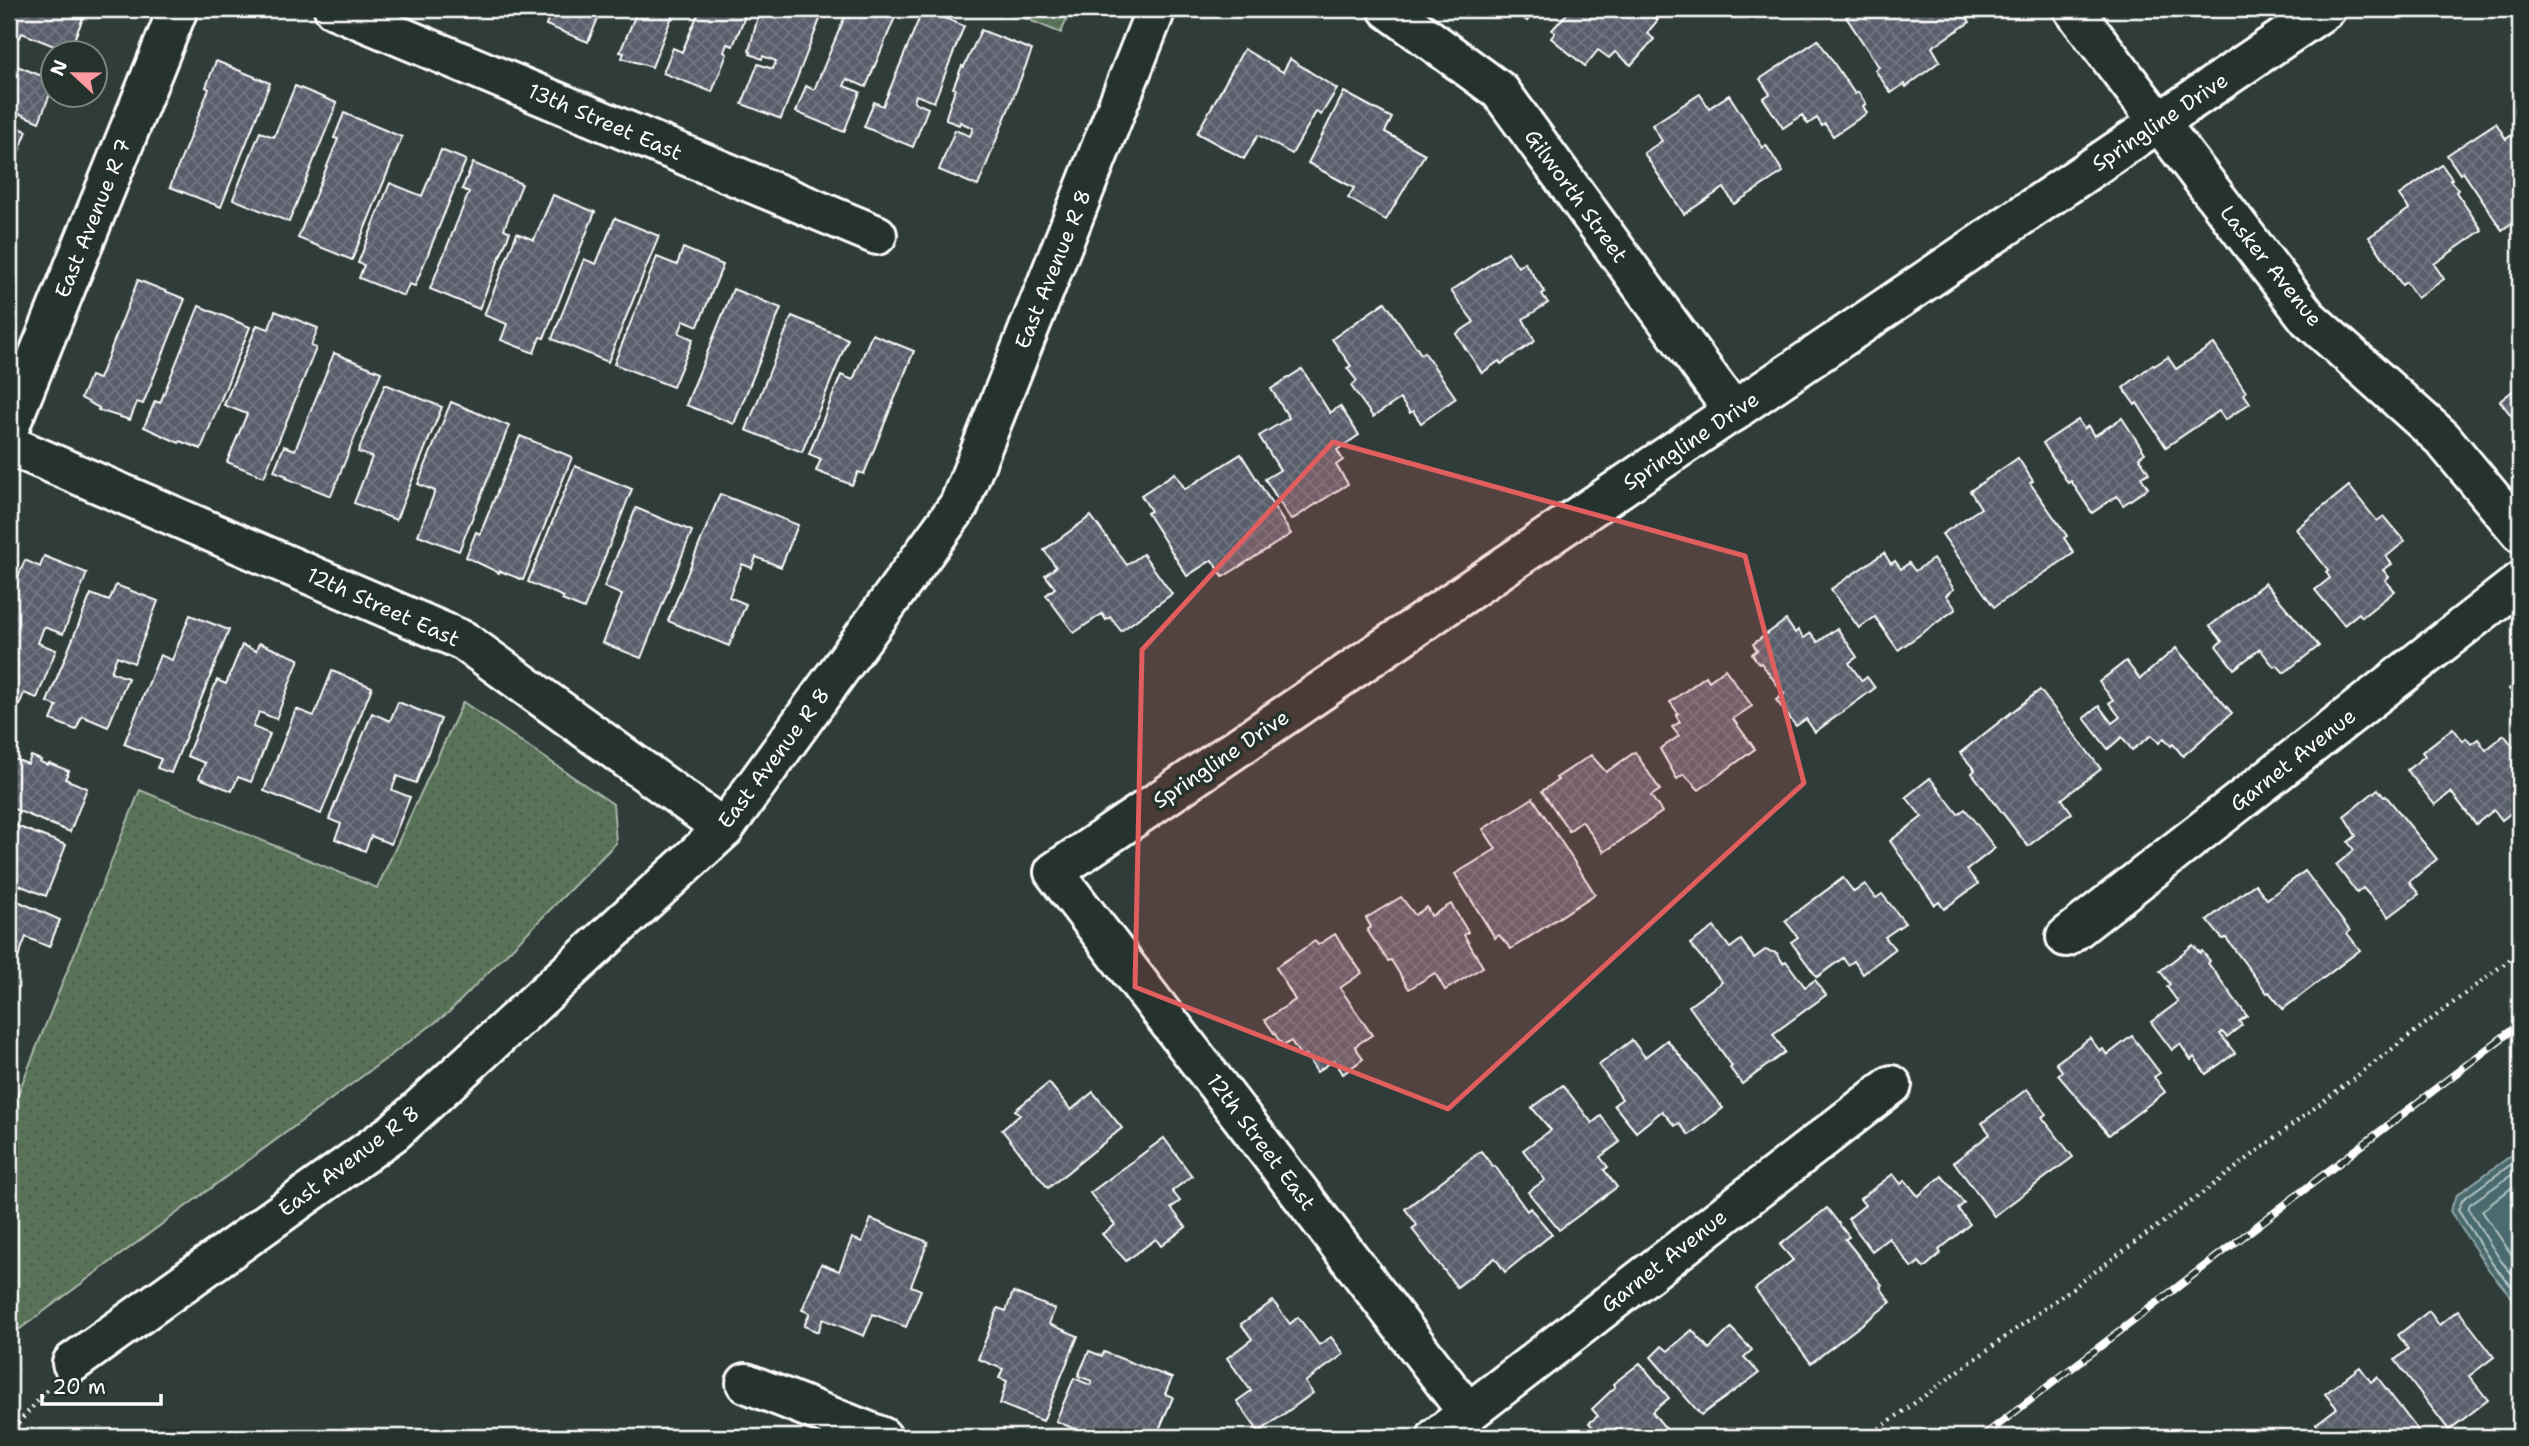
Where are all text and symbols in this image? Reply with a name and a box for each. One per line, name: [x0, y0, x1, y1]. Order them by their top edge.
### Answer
north arrow: [38, 38, 108, 108]
text: N: [44, 56, 73, 79]
street label: Springline Drive: [2087, 66, 2233, 178]
street label: 13th Street East: [524, 77, 686, 167]
street label: Gilworth Street: [1518, 124, 1634, 268]
street label: East Avenue R 7: [48, 134, 138, 302]
street label: East Avenue R 8: [1008, 185, 1098, 353]
street label: Lasker Avenue: [2213, 200, 2329, 332]
street label: Springline Drive: [1618, 385, 1764, 497]
street label: 12th Street East: [302, 561, 464, 653]
street label: East Avenue R 8: [712, 682, 836, 834]
street label: Garnet Avenue: [2224, 702, 2362, 818]
street label: Springline Drive: [1148, 703, 1294, 815]
street label: 12th Street East: [1200, 1068, 1322, 1216]
street label: East Avenue R 8: [273, 1099, 425, 1223]
street label: Garnet Avenue: [1595, 1203, 1733, 1319]
scale bar: [42, 1362, 161, 1406]
text: 20 m: [52, 1373, 106, 1401]

